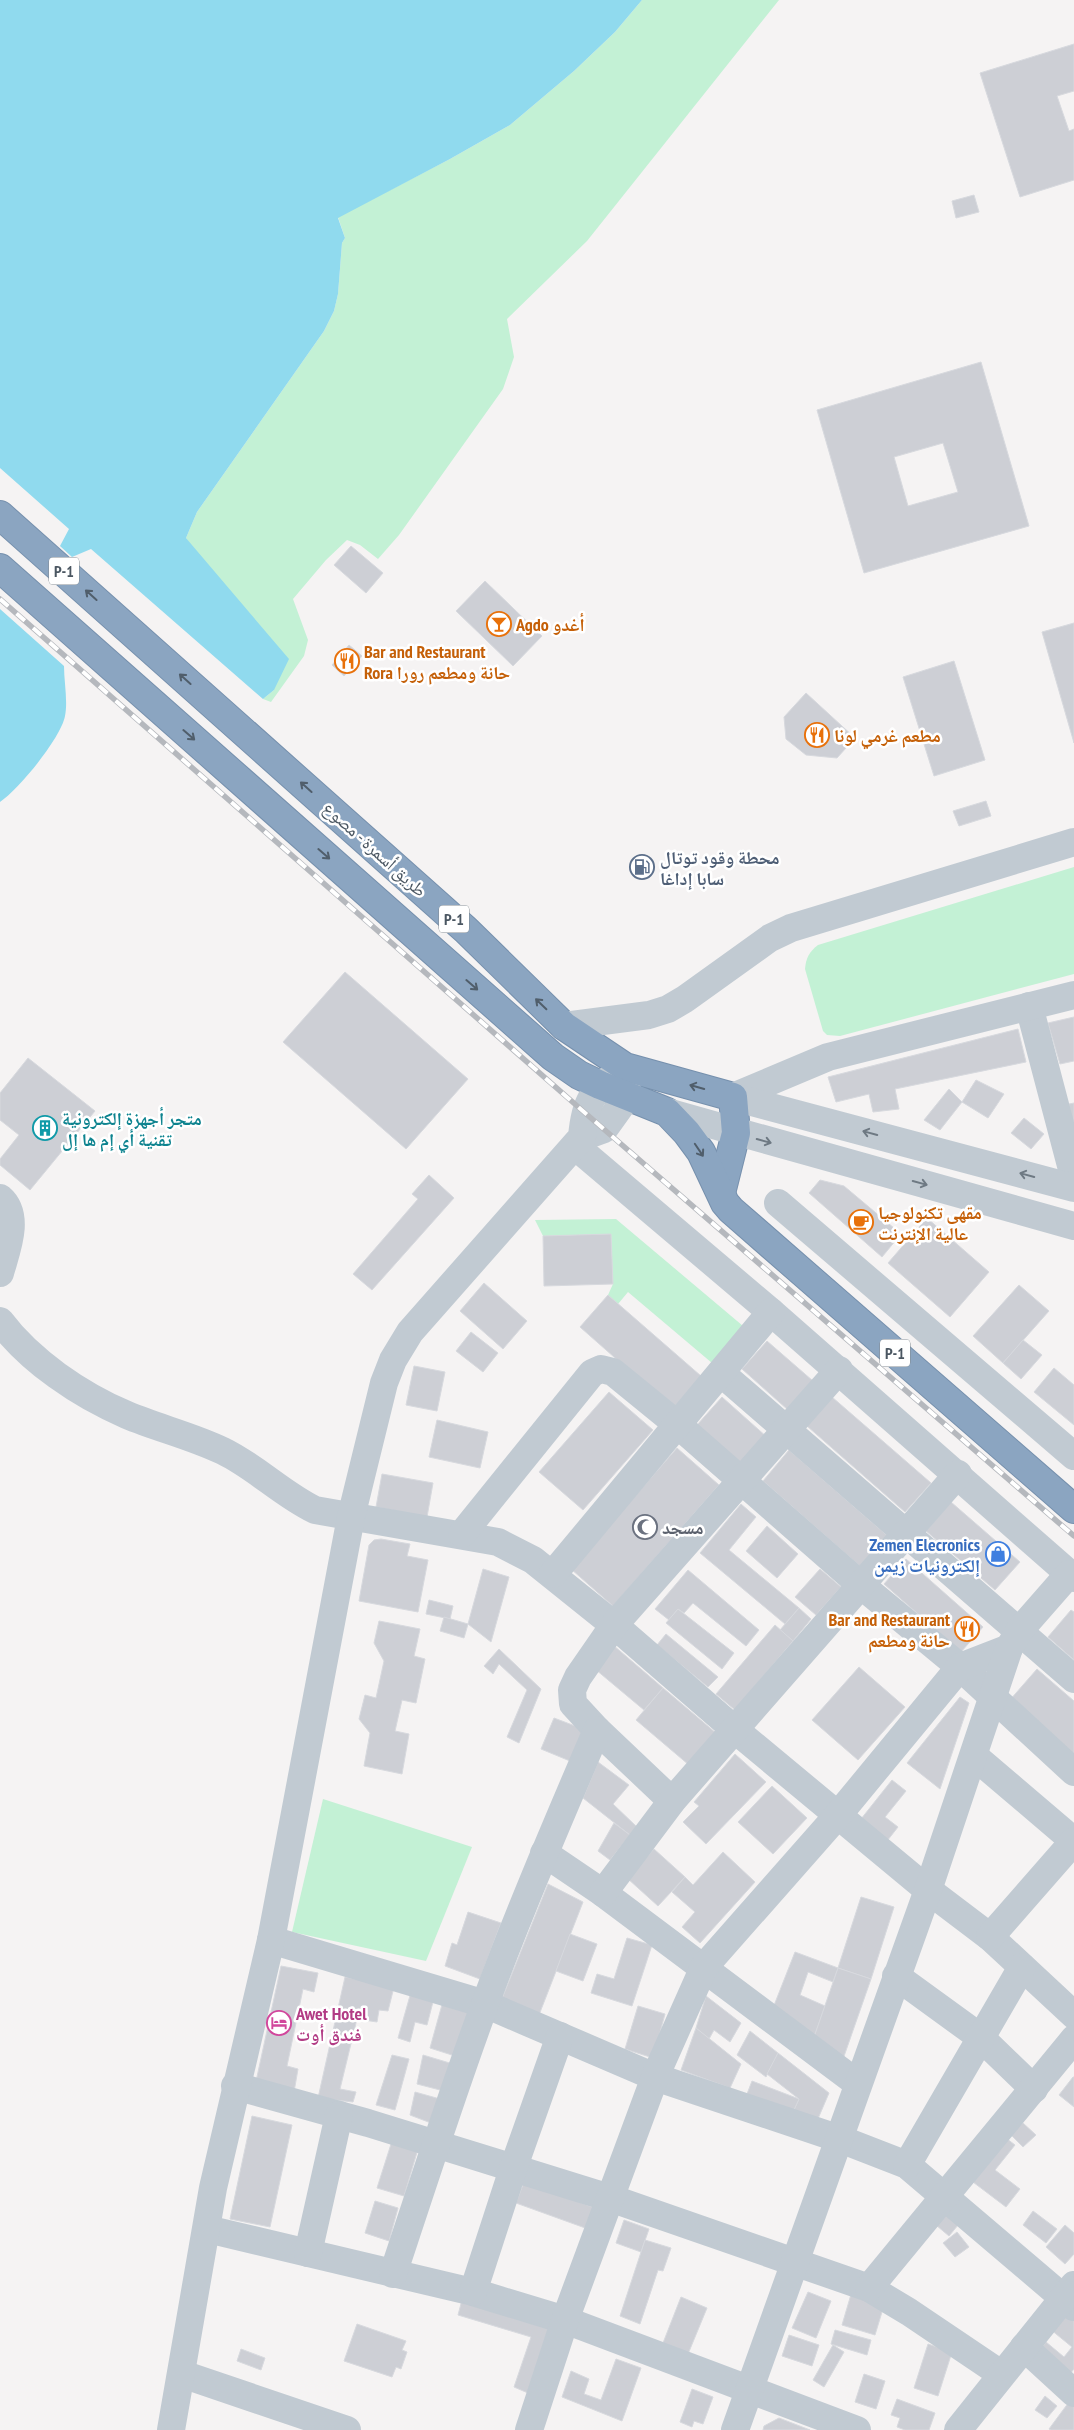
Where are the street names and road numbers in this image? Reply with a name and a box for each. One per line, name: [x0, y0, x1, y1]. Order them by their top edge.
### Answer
road number: P-1: [49, 558, 79, 584]
street label: طريق أسمرة - مصوع: [318, 796, 432, 902]
road number: P-1: [439, 906, 469, 932]
road number: P-1: [880, 1340, 910, 1366]

